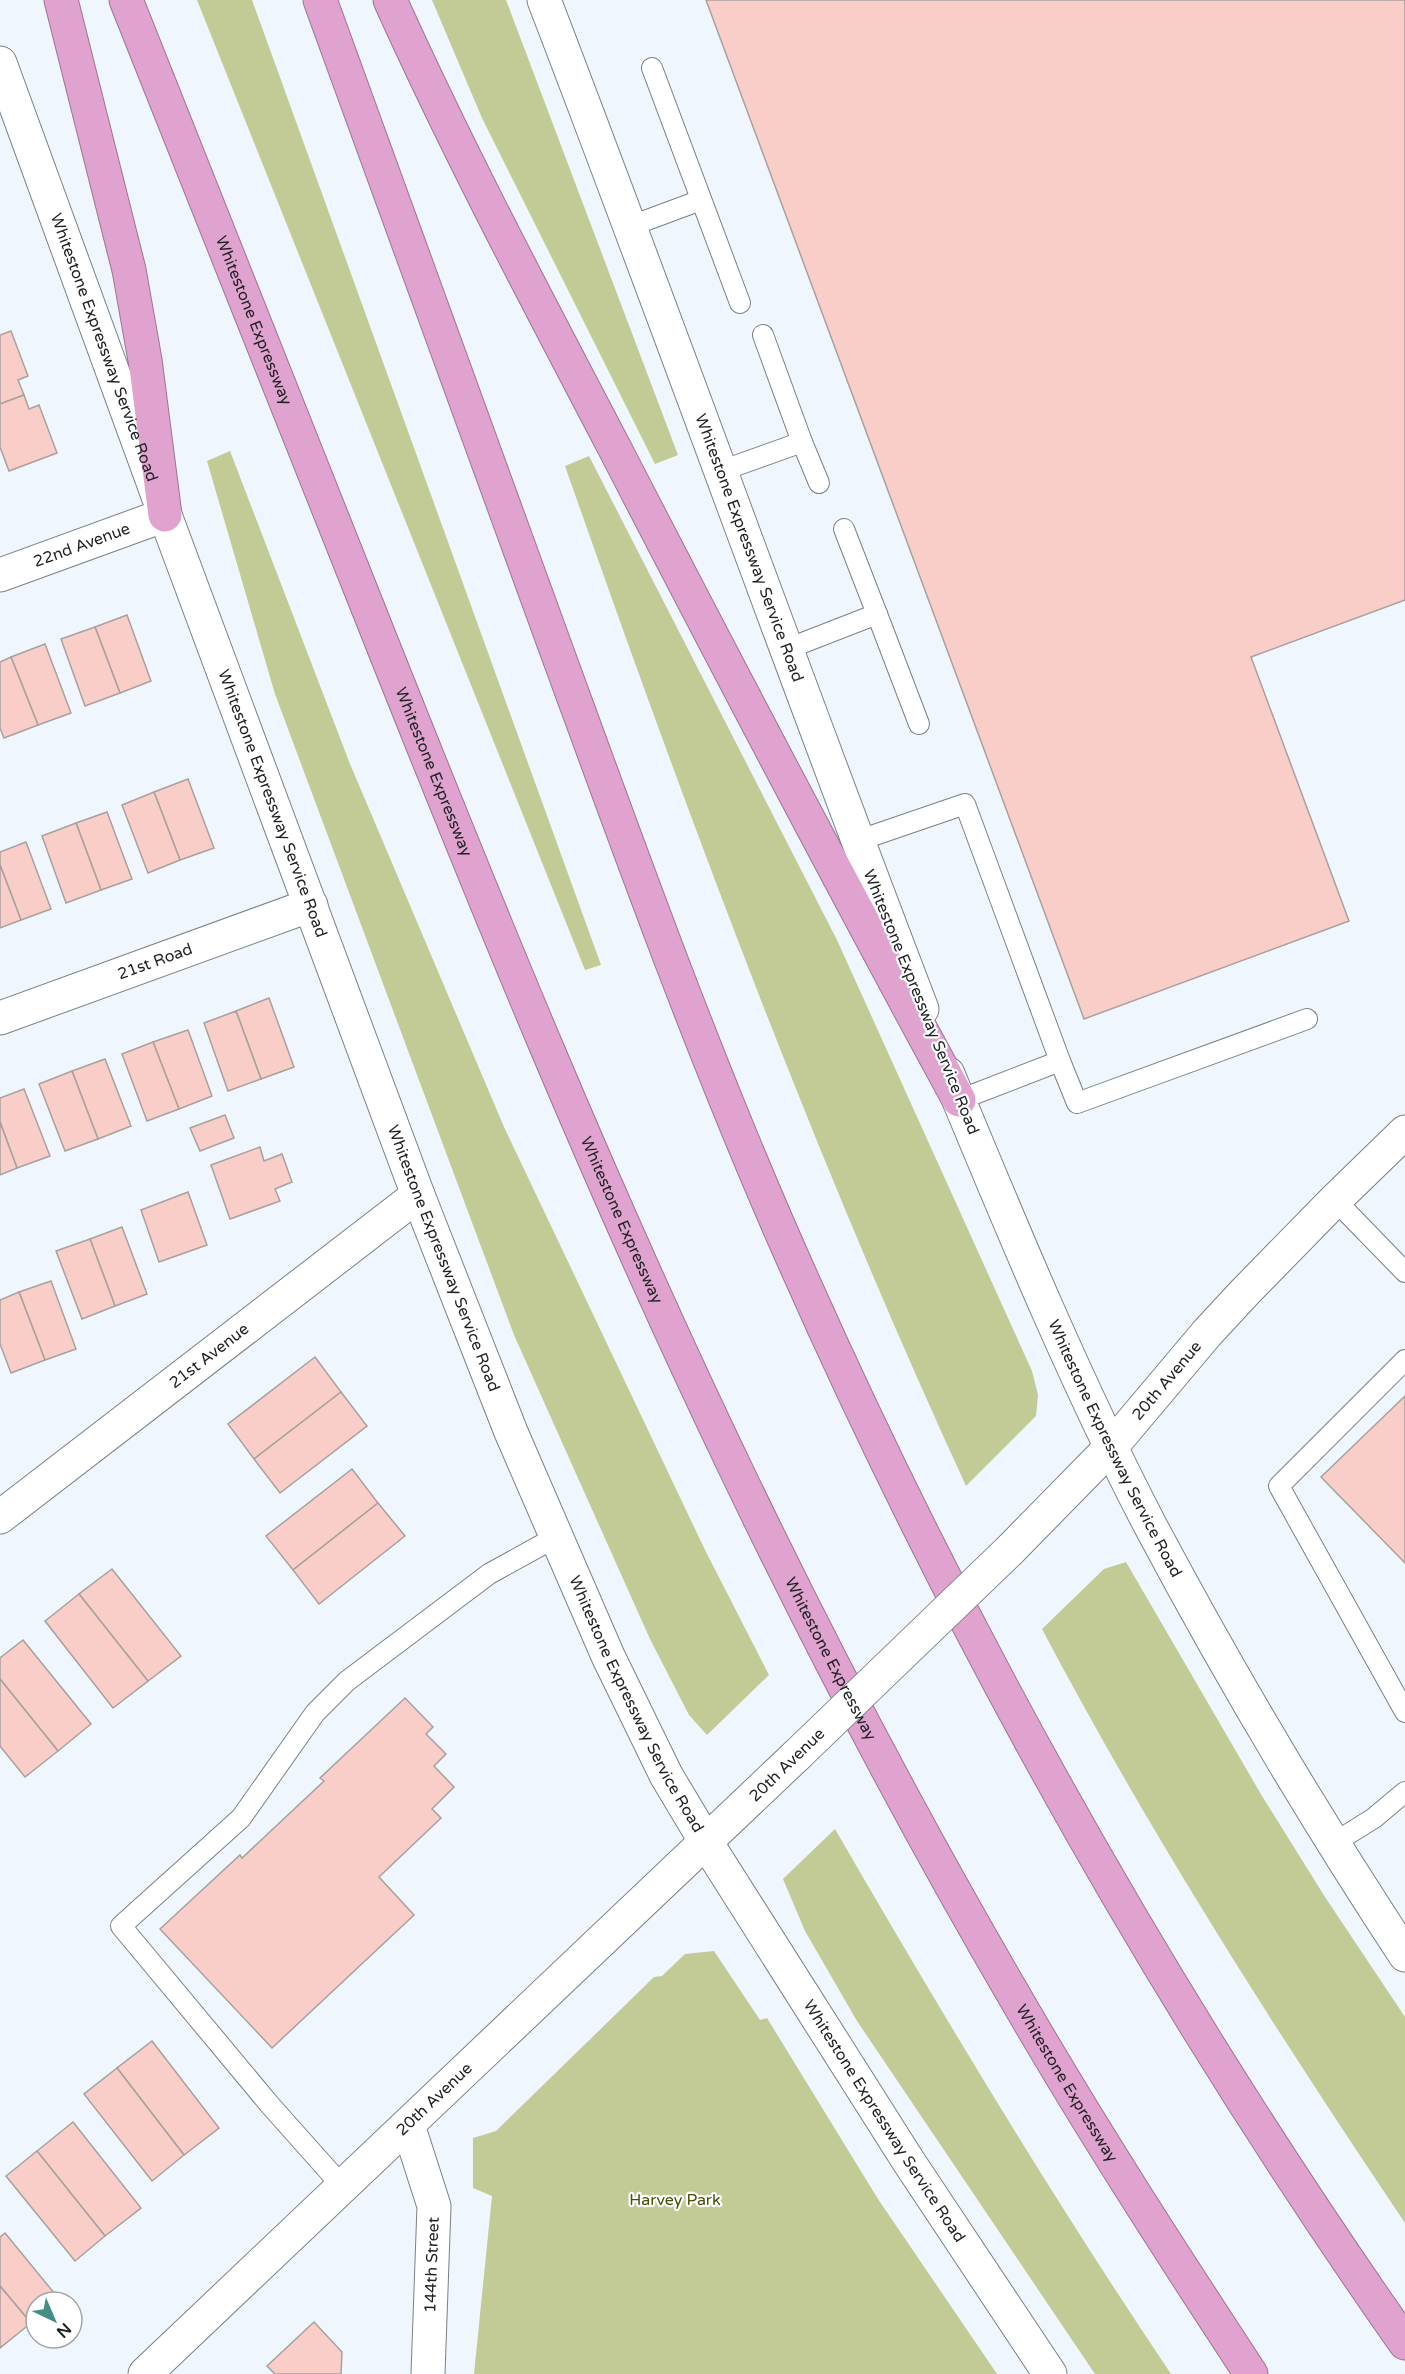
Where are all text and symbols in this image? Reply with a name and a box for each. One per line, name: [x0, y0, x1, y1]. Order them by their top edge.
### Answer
street label: Whitestone Expressway Service Road: [46, 211, 162, 485]
street label: Whitestone Expressway: [211, 233, 296, 409]
street label: Whitestone Expressway Service Road: [690, 411, 808, 685]
street label: 22nd Avenue: [31, 519, 133, 572]
street label: Whitestone Expressway Service Road: [213, 667, 331, 940]
street label: Whitestone Expressway: [391, 684, 477, 860]
street label: Whitestone Expressway Service Road: [859, 867, 983, 1137]
street label: 21st Road: [115, 939, 195, 984]
street label: Whitestone Expressway Service Road: [383, 1122, 504, 1395]
street label: Whitestone Expressway: [576, 1134, 667, 1307]
street label: Whitestone Expressway Service Road: [1043, 1317, 1186, 1581]
street label: 21st Avenue: [165, 1319, 253, 1393]
street label: 20th Avenue: [1128, 1337, 1206, 1424]
street label: Whitestone Expressway Service Road: [564, 1573, 708, 1836]
street label: Whitestone Expressway: [780, 1574, 881, 1744]
street label: 20th Avenue: [745, 1724, 829, 1806]
street label: Whitestone Expressway Service Road: [799, 1996, 970, 2246]
street label: Whitestone Expressway: [1012, 2001, 1122, 2166]
street label: 20th Avenue: [392, 2058, 477, 2140]
park label: Harvey Park: [629, 2190, 721, 2210]
street label: 144th Street: [420, 2217, 444, 2313]
north arrow: [24, 2290, 84, 2350]
text: N: [52, 2318, 75, 2342]

